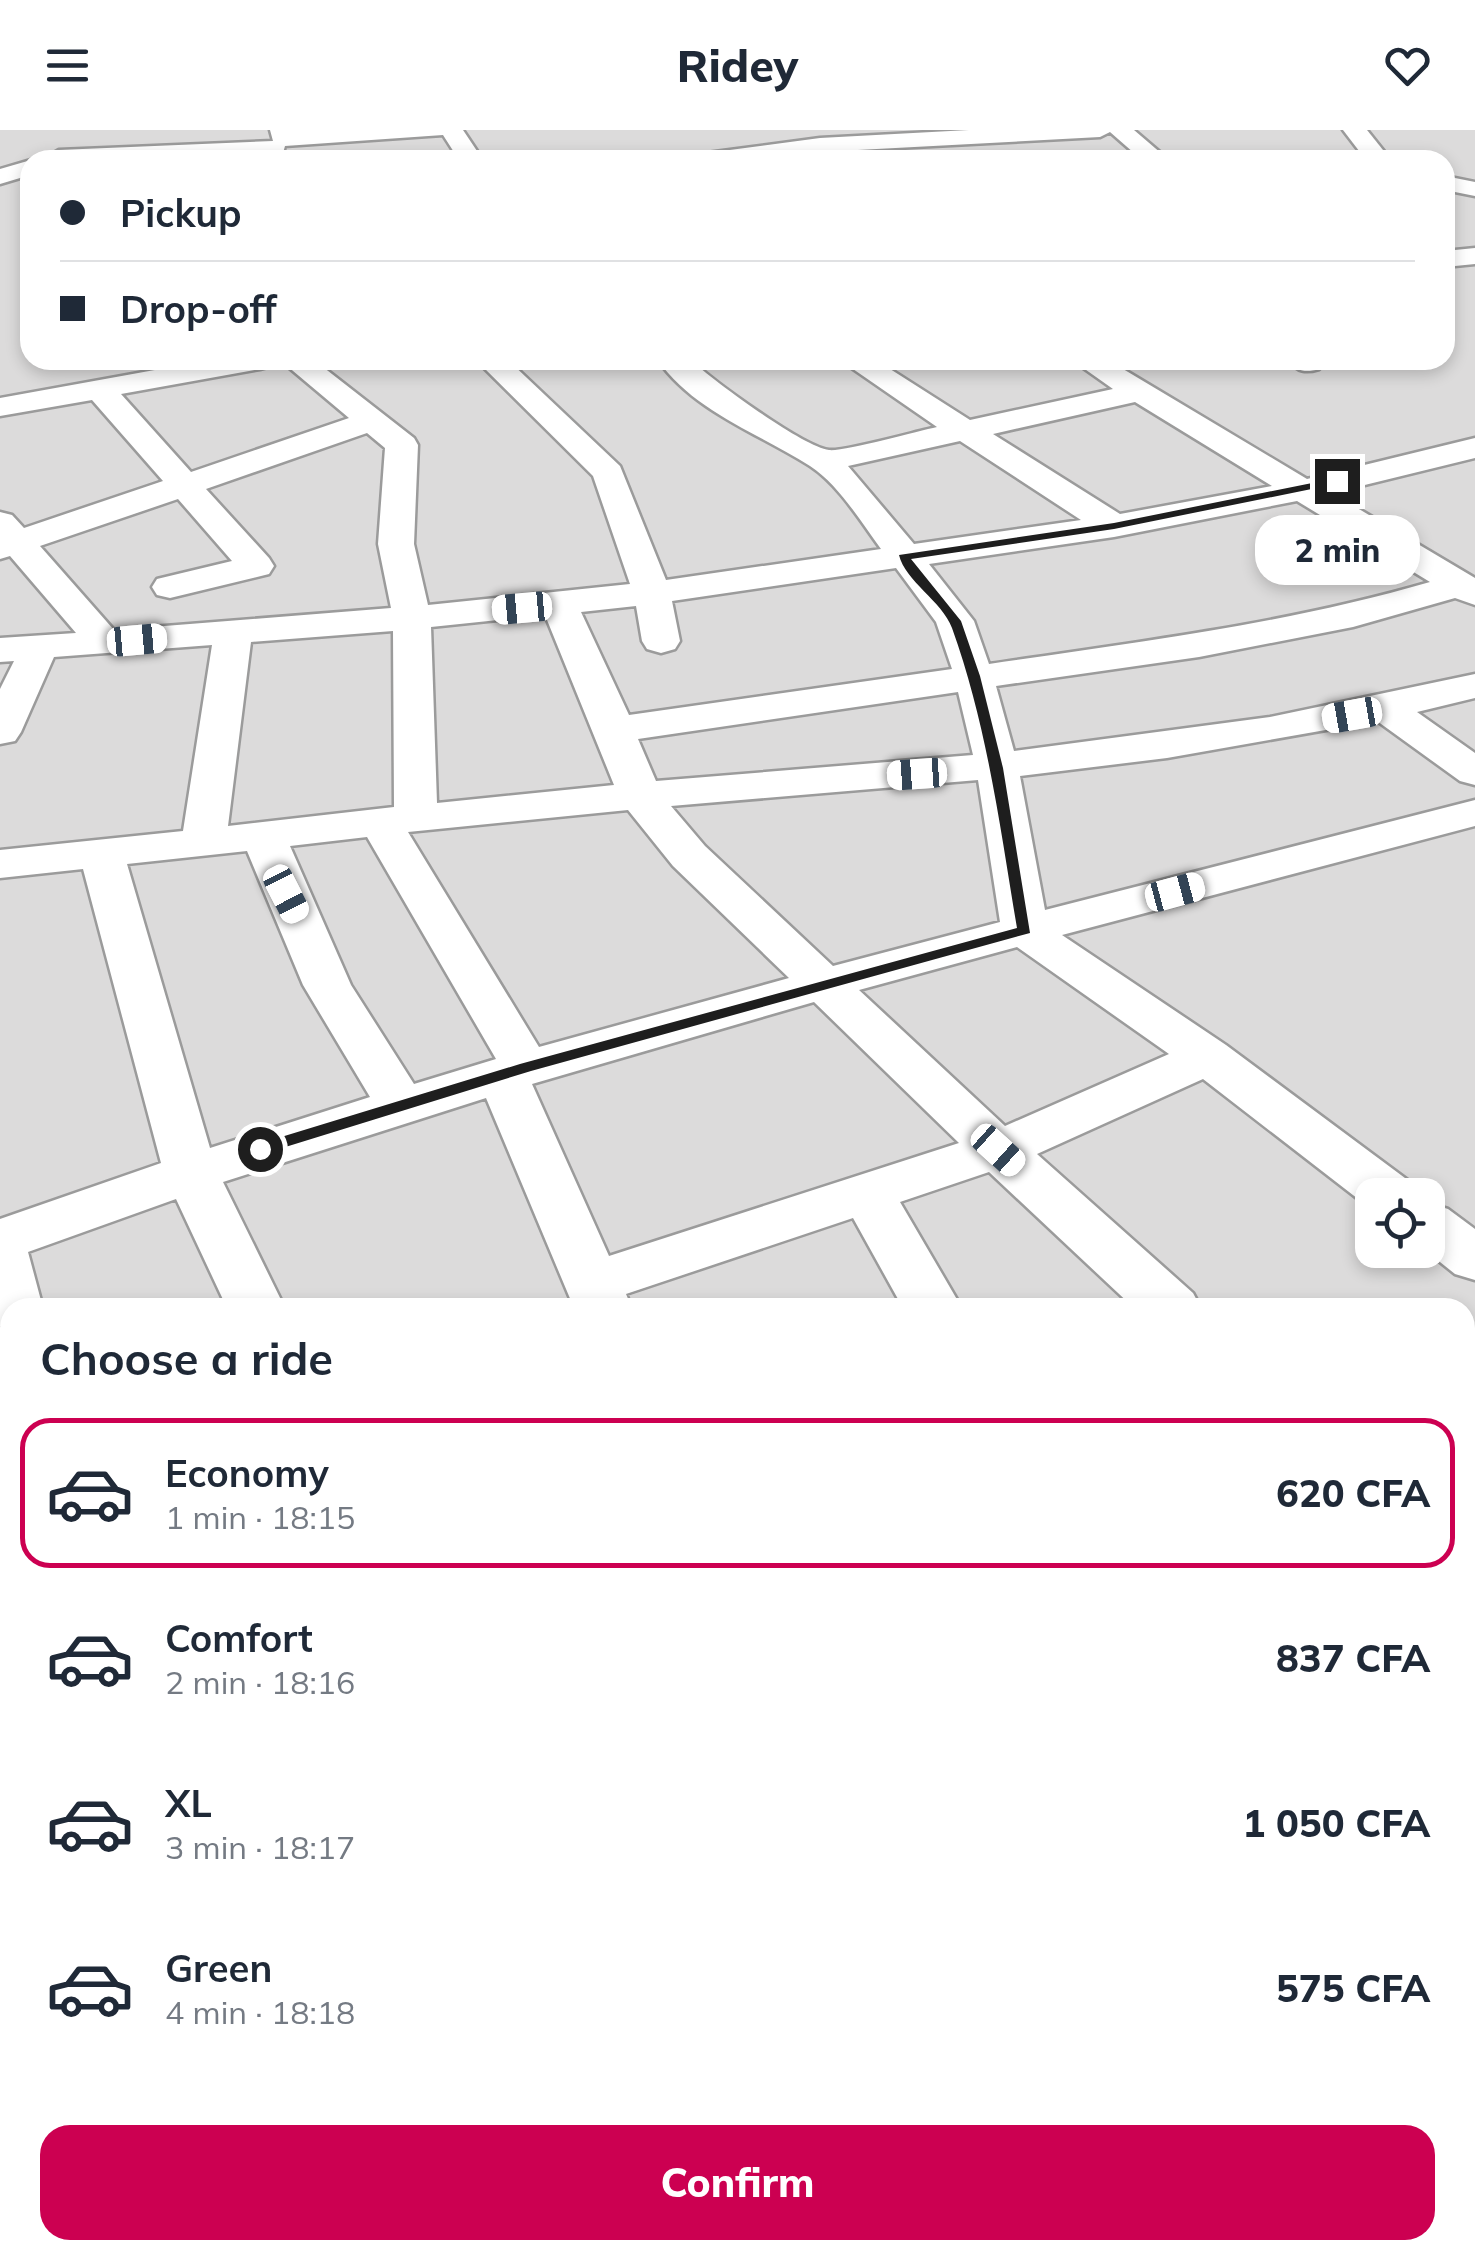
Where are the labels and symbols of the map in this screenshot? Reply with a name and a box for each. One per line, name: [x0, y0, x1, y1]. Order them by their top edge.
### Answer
route end: [1315, 459, 1360, 504]
callout: 2 min: [1254, 516, 1420, 586]
car: [491, 590, 553, 626]
car: [106, 622, 168, 658]
car: [1320, 695, 1384, 735]
car: [886, 757, 948, 791]
car: [259, 860, 313, 928]
car: [1142, 870, 1208, 914]
car: [966, 1119, 1030, 1181]
route start: [238, 1127, 283, 1172]

